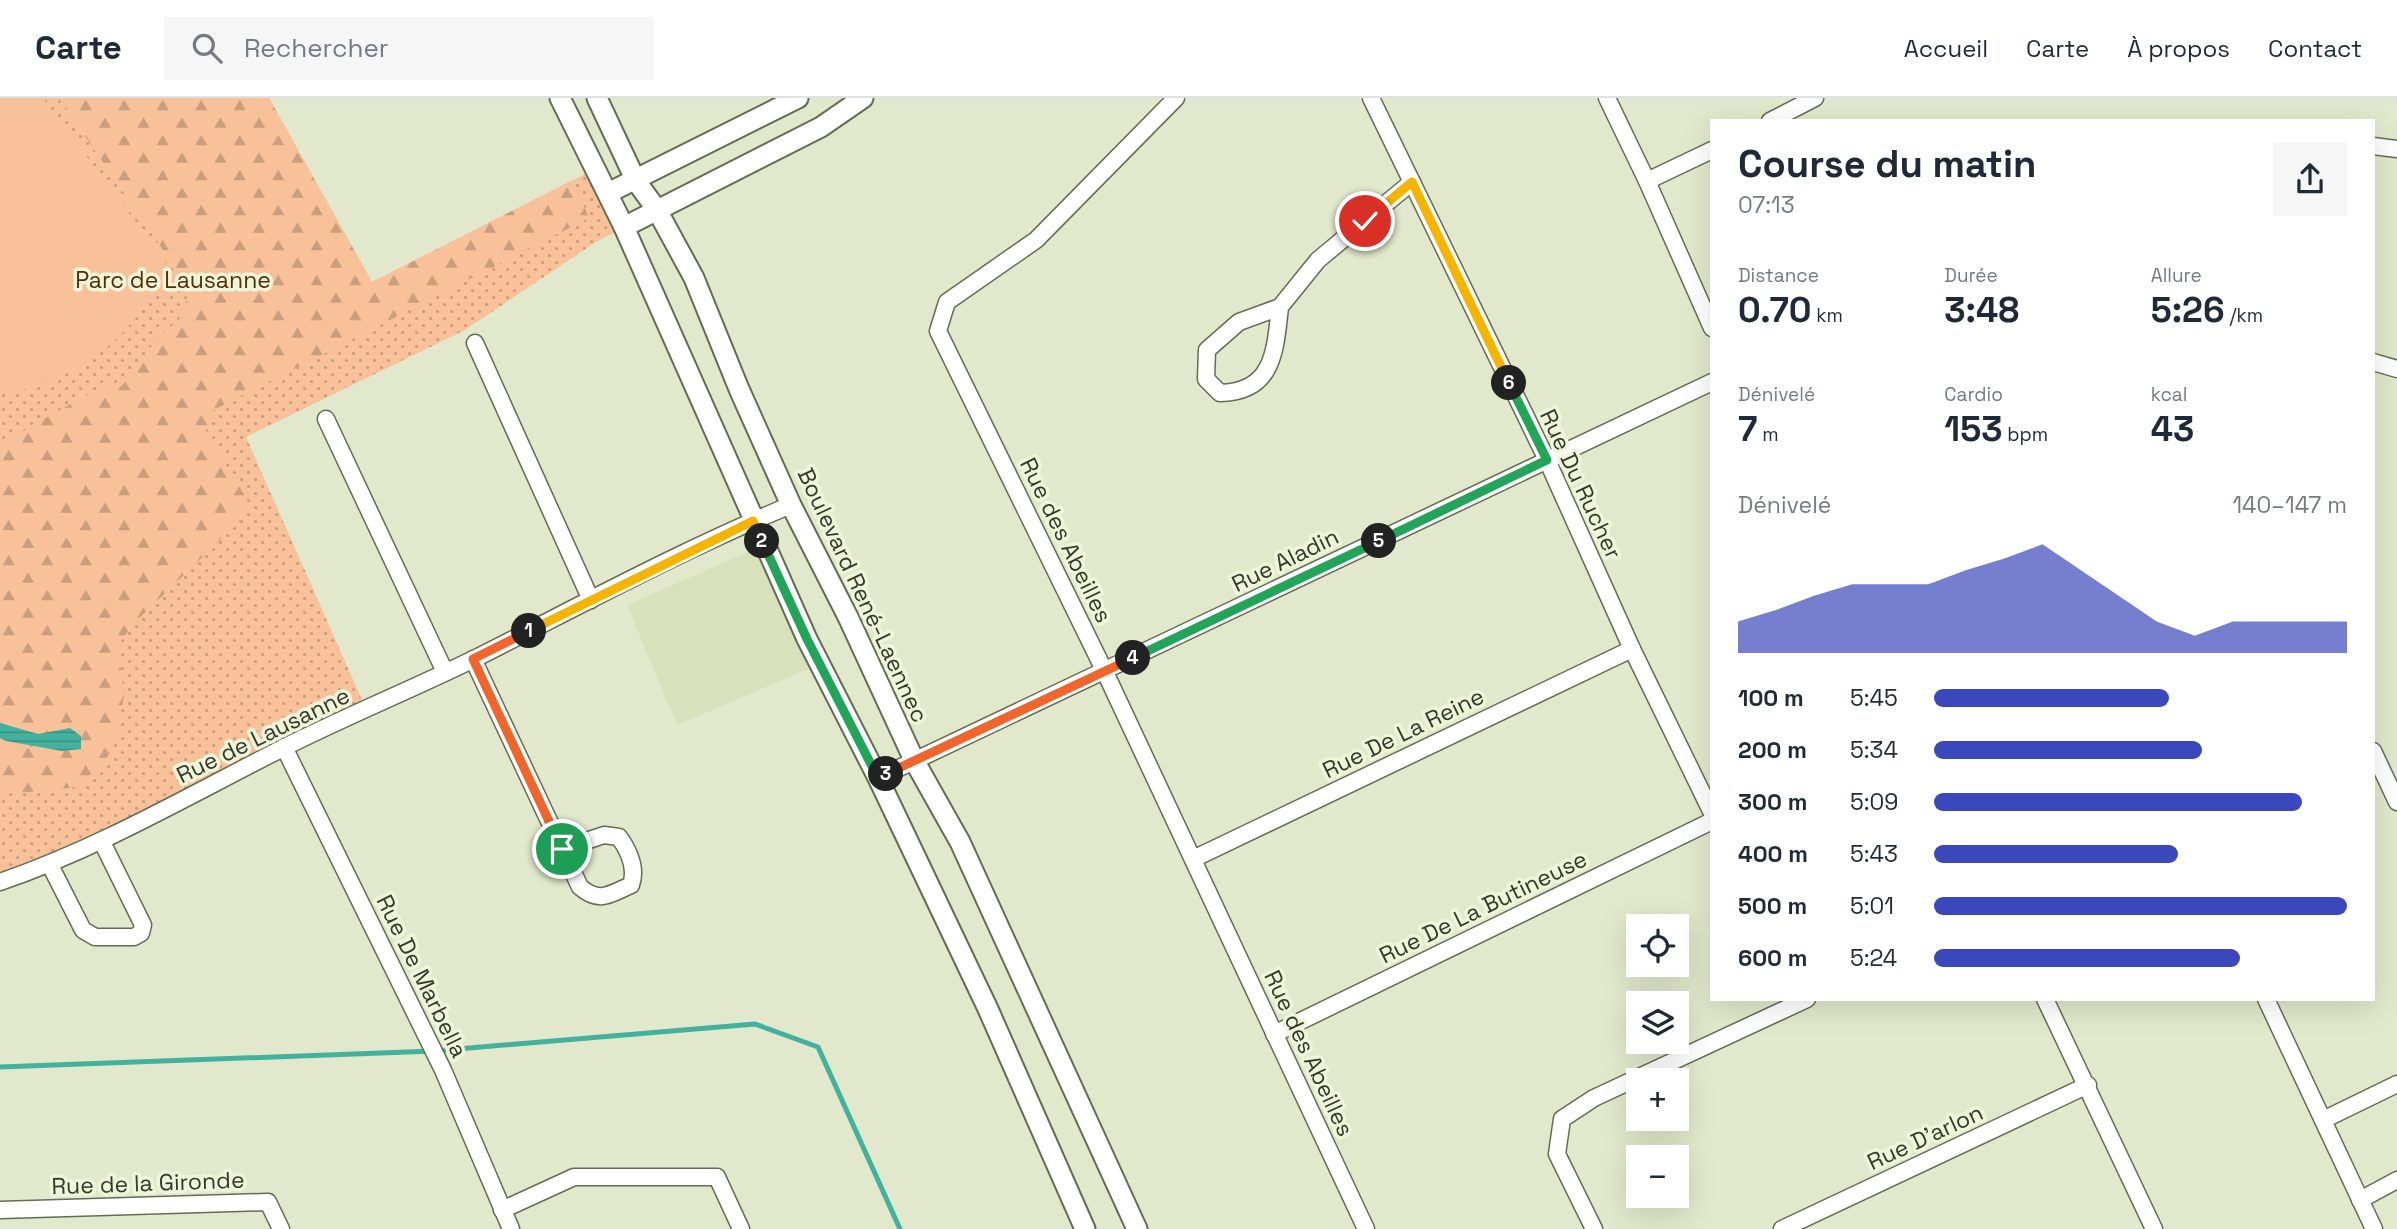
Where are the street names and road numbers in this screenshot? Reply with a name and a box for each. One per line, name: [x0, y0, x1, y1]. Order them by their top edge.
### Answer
street label: Rue Du Rucher: [1533, 404, 1629, 564]
street label: Rue des Abeilles: [1013, 453, 1119, 627]
street label: Boulevard René-Laennec: [791, 463, 935, 727]
street label: Rue Aladin: [1227, 521, 1343, 599]
street label: Rue de Lausanne: [171, 680, 355, 790]
street label: Rue De La Reine: [1317, 681, 1489, 785]
street label: Rue De La Butineuse: [1374, 844, 1592, 970]
street label: Rue De Marbella: [370, 890, 474, 1062]
street label: Rue des Abeilles: [1257, 965, 1361, 1141]
street label: Rue D'arlon: [1862, 1097, 1988, 1177]
street label: Rue de la Gironde: [51, 1165, 245, 1201]

